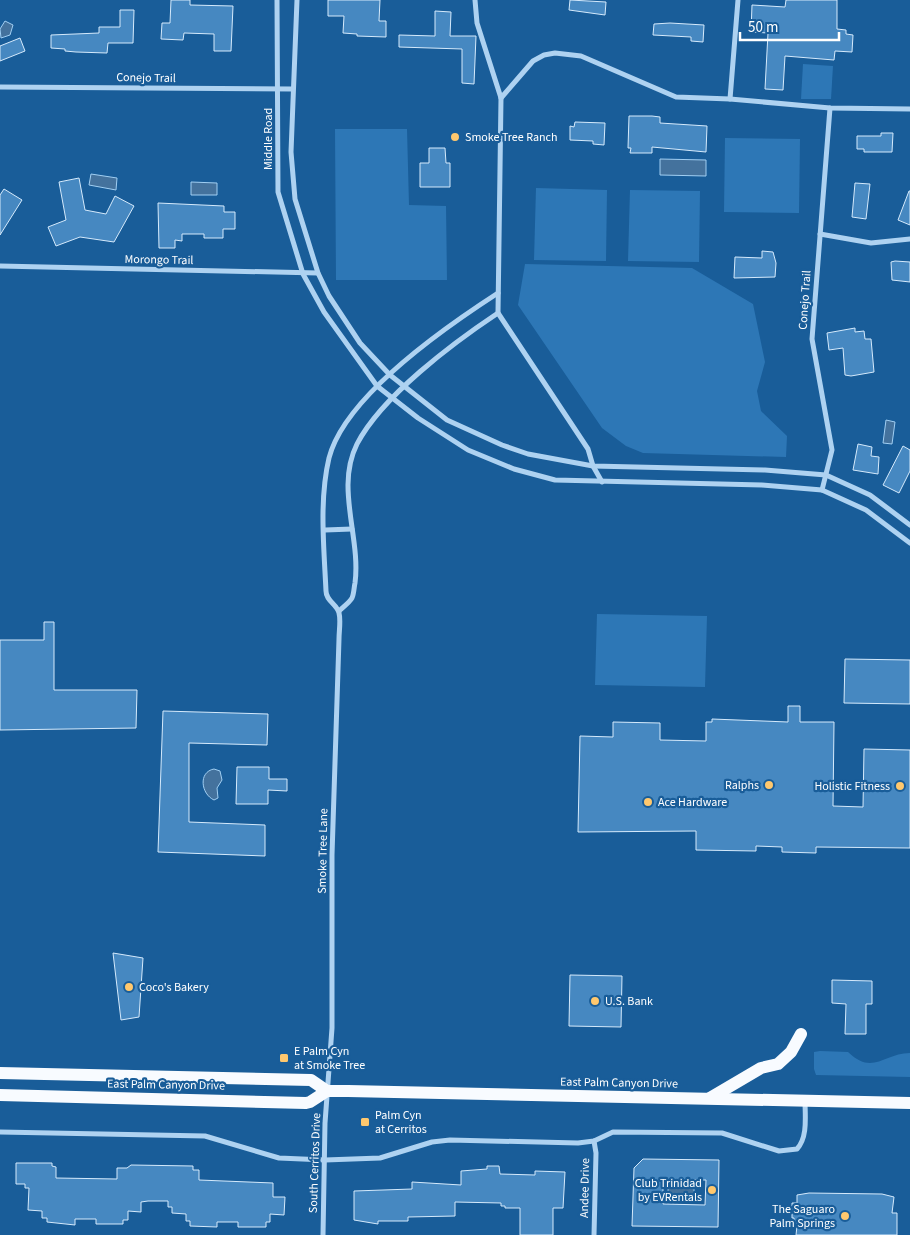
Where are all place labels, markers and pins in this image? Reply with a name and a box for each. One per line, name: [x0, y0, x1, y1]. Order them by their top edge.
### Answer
place label: Smoke Tree Ranch: [465, 129, 558, 146]
marker: Smoke Tree Ranch: [449, 131, 461, 143]
place label: Ralphs: [725, 777, 759, 794]
place label: Holistic Fitness: [814, 778, 890, 795]
marker: Ralphs: [763, 779, 775, 791]
marker: Holistic Fitness: [894, 780, 906, 792]
place label: Ace Hardware: [658, 794, 727, 811]
marker: Ace Hardware: [642, 796, 654, 808]
place label: Coco's Bakery: [139, 979, 209, 996]
marker: Coco's Bakery: [123, 981, 135, 993]
place label: U.S. Bank: [605, 993, 653, 1010]
marker: U.S. Bank: [589, 995, 601, 1007]
place label: E Palm Cyn at Smoke Tree: [294, 1043, 365, 1074]
marker: E Palm Cyn at Smoke Tree: [278, 1052, 290, 1064]
place label: Palm Cyn at Cerritos: [375, 1107, 427, 1138]
marker: Palm Cyn at Cerritos: [359, 1116, 371, 1128]
place label: Club Trinidad by EVRentals: [635, 1175, 702, 1206]
marker: Club Trinidad by EVRentals: [706, 1184, 718, 1196]
place label: The Saguaro Palm Springs: [769, 1201, 835, 1232]
marker: The Saguaro Palm Springs: [839, 1210, 851, 1222]

